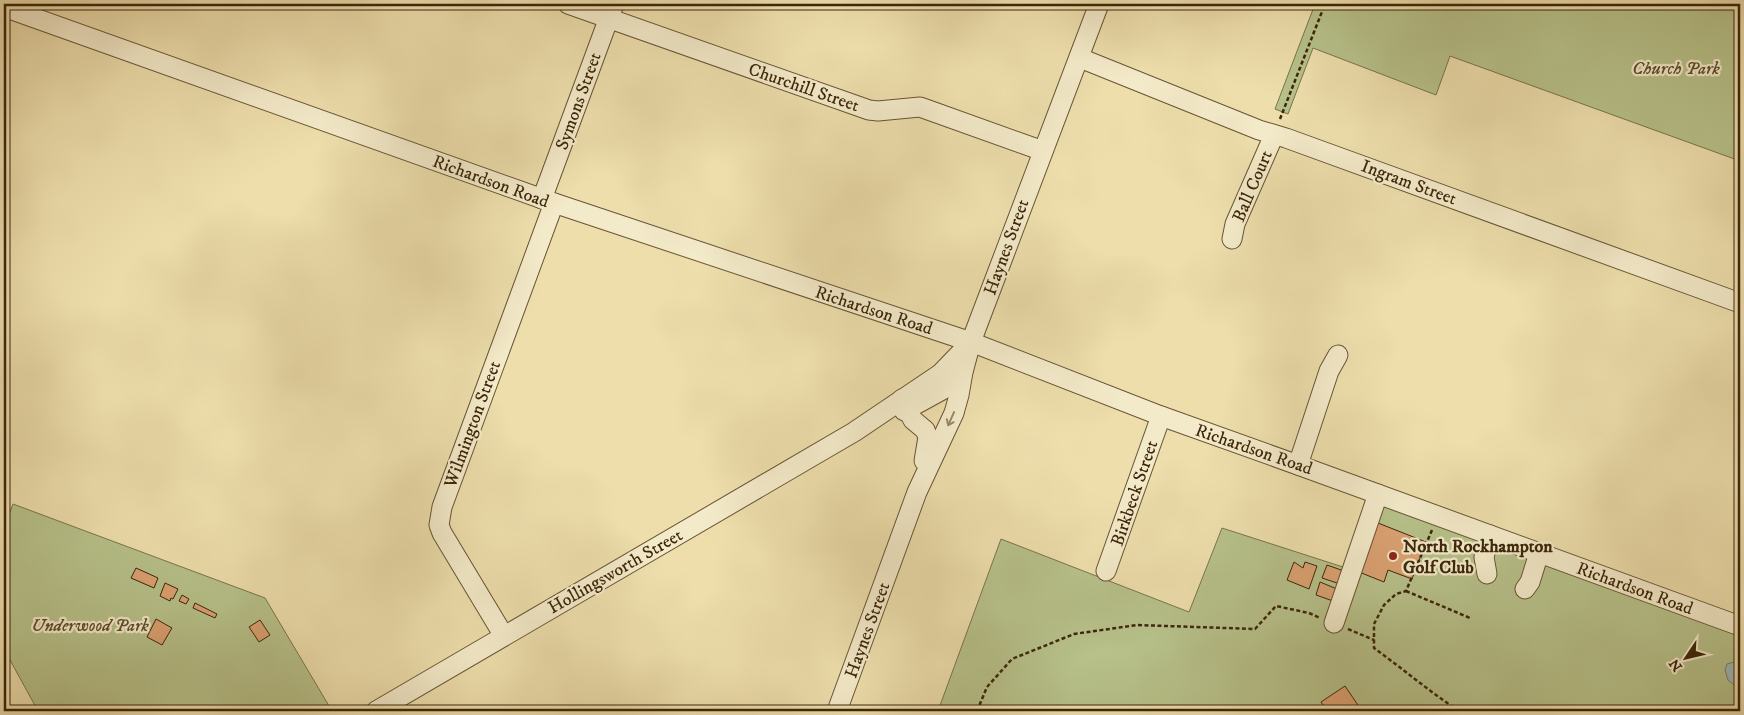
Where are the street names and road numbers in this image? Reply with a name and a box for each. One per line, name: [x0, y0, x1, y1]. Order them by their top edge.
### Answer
street label: Symons Street: [551, 49, 607, 153]
street label: Churchill Street: [745, 59, 862, 117]
street label: Ball Court: [1228, 147, 1278, 225]
street label: Richardson Road: [429, 151, 552, 213]
street label: Ingram Street: [1358, 156, 1460, 210]
street label: Haynes Street: [979, 196, 1035, 298]
street label: Richardson Road: [812, 282, 935, 340]
street label: Wilmington Street: [439, 358, 506, 492]
street label: Richardson Road: [1192, 420, 1315, 480]
street label: Birkbeck Street: [1107, 437, 1163, 549]
street label: Hollingsworth Street: [544, 524, 687, 619]
street label: Richardson Road: [1573, 558, 1696, 620]
street label: Haynes Street: [840, 579, 896, 681]

